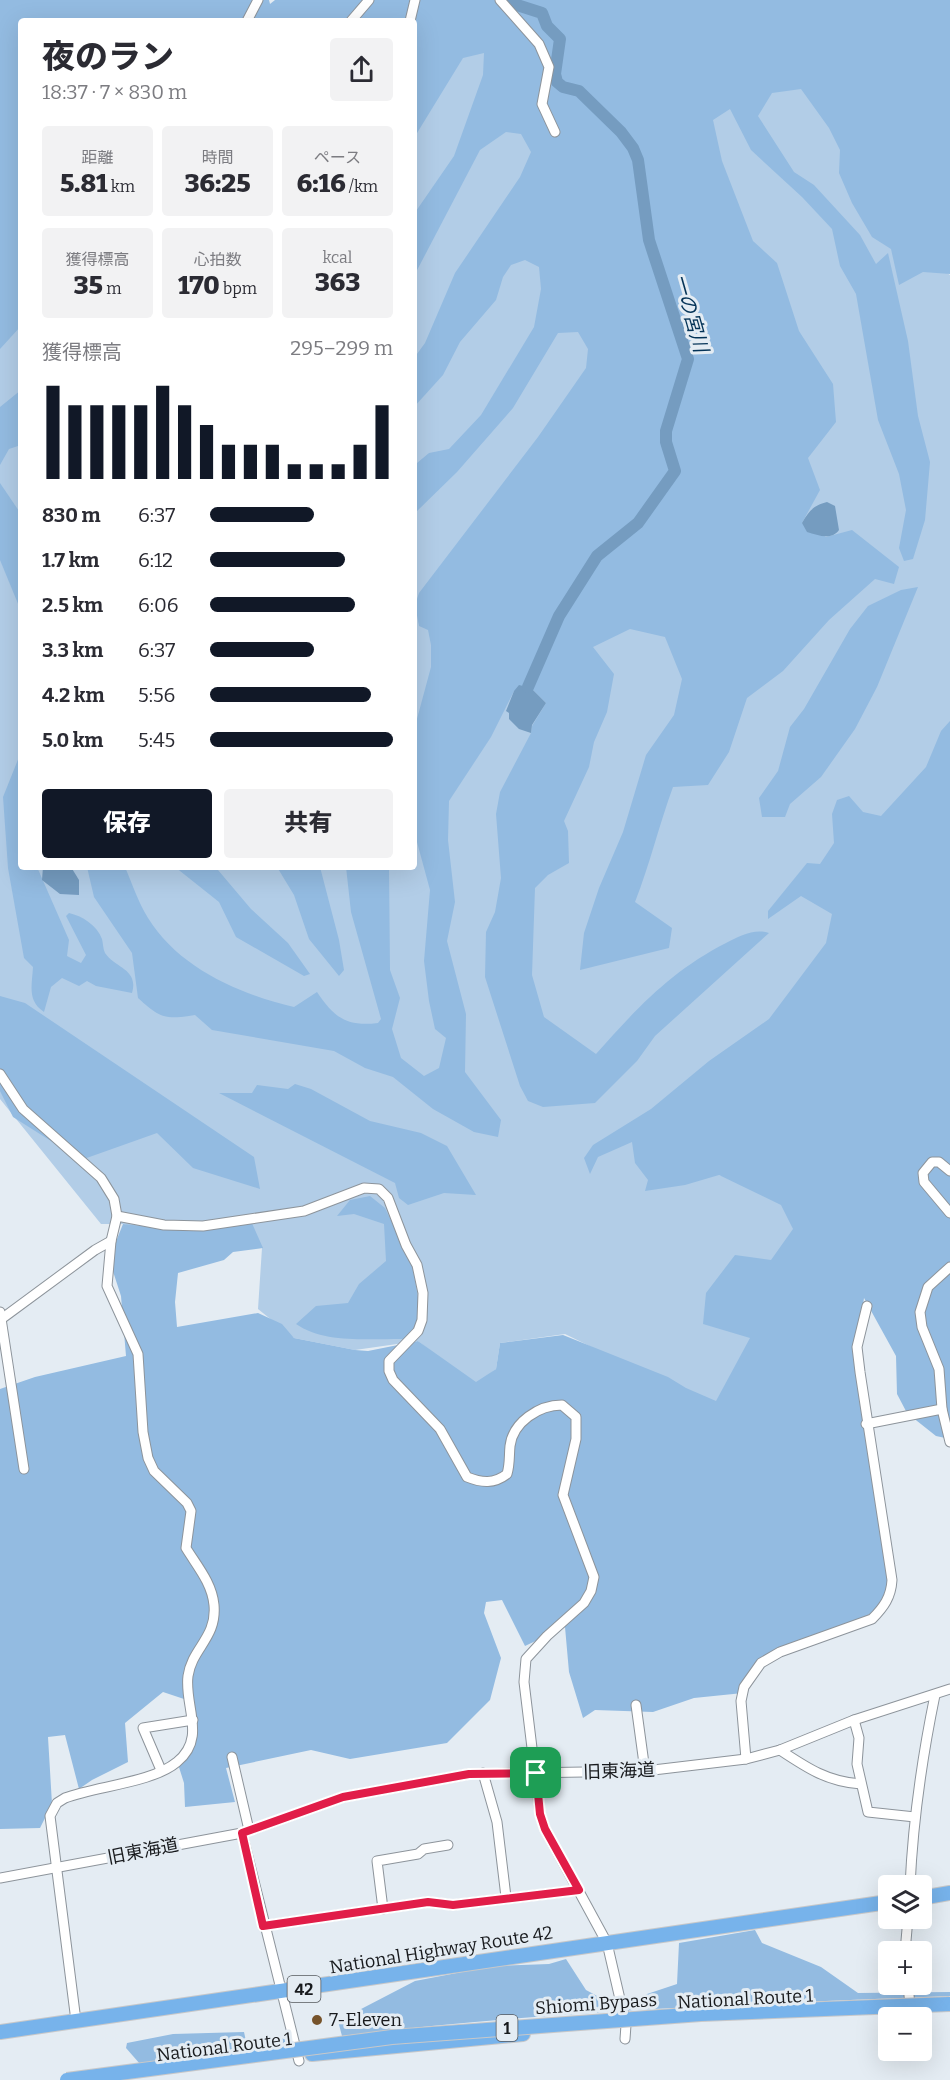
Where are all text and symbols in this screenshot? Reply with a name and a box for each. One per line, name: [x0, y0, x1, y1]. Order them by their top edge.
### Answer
text: 夜のラン: [42, 37, 174, 77]
button: share: [330, 38, 393, 101]
text: 18:37 · 7 × 830 m: [42, 80, 187, 104]
text: 距離: [81, 148, 114, 167]
text: 時間: [201, 148, 234, 167]
text: ペース: [314, 148, 361, 167]
text: 5.81: [60, 168, 108, 199]
text: 36:25: [184, 168, 251, 199]
text: 6:16: [297, 168, 346, 199]
text: km: [108, 177, 135, 196]
text: /km: [346, 177, 378, 196]
text: kcal: [323, 248, 352, 267]
text: 獲得標高: [65, 250, 130, 269]
text: 心拍数: [193, 250, 242, 269]
text: 363: [315, 267, 360, 298]
text: 35: [74, 270, 103, 301]
text: 170: [178, 270, 220, 301]
water label: 一の宮川: [668, 271, 714, 357]
text: m: [103, 279, 121, 298]
text: bpm: [220, 279, 257, 298]
text: 295–299 m: [290, 336, 393, 360]
text: 獲得標高: [42, 340, 122, 364]
text: 830 m: [42, 503, 101, 527]
text: 6:37: [138, 503, 175, 527]
text: 1.7 km: [42, 548, 99, 572]
text: 6:12: [138, 548, 173, 572]
text: 2.5 km: [42, 593, 103, 617]
text: 6:06: [138, 593, 179, 617]
text: 3.3 km: [42, 638, 103, 662]
text: 6:37: [138, 638, 175, 662]
text: 4.2 km: [42, 683, 104, 707]
text: 5:56: [138, 683, 175, 707]
text: 5.0 km: [42, 728, 103, 752]
text: 5:45: [138, 728, 175, 752]
button: 保存: [42, 789, 212, 858]
button: 共有: [224, 789, 393, 858]
pin: [510, 1747, 561, 1798]
icon: arrive: [519, 1756, 552, 1789]
street label: 旧東海道: [583, 1759, 655, 1783]
street label: 旧東海道: [106, 1833, 180, 1869]
map controls: [878, 1875, 932, 2061]
button: layers: [878, 1875, 932, 1929]
street label: National Highway Route 42: [328, 1921, 554, 1979]
button: +: [878, 1941, 932, 1995]
road number: 42: [288, 1976, 320, 2002]
street label: National Route 1: [676, 1984, 814, 2014]
street label: Shiomi Bypass: [534, 1989, 658, 2019]
button: −: [878, 2007, 932, 2061]
place label: 7-Eleven: [329, 2009, 402, 2031]
marker: 7-Eleven: [310, 2013, 324, 2027]
road number: 1: [496, 2015, 518, 2041]
street label: National Route 1: [155, 2028, 294, 2066]

